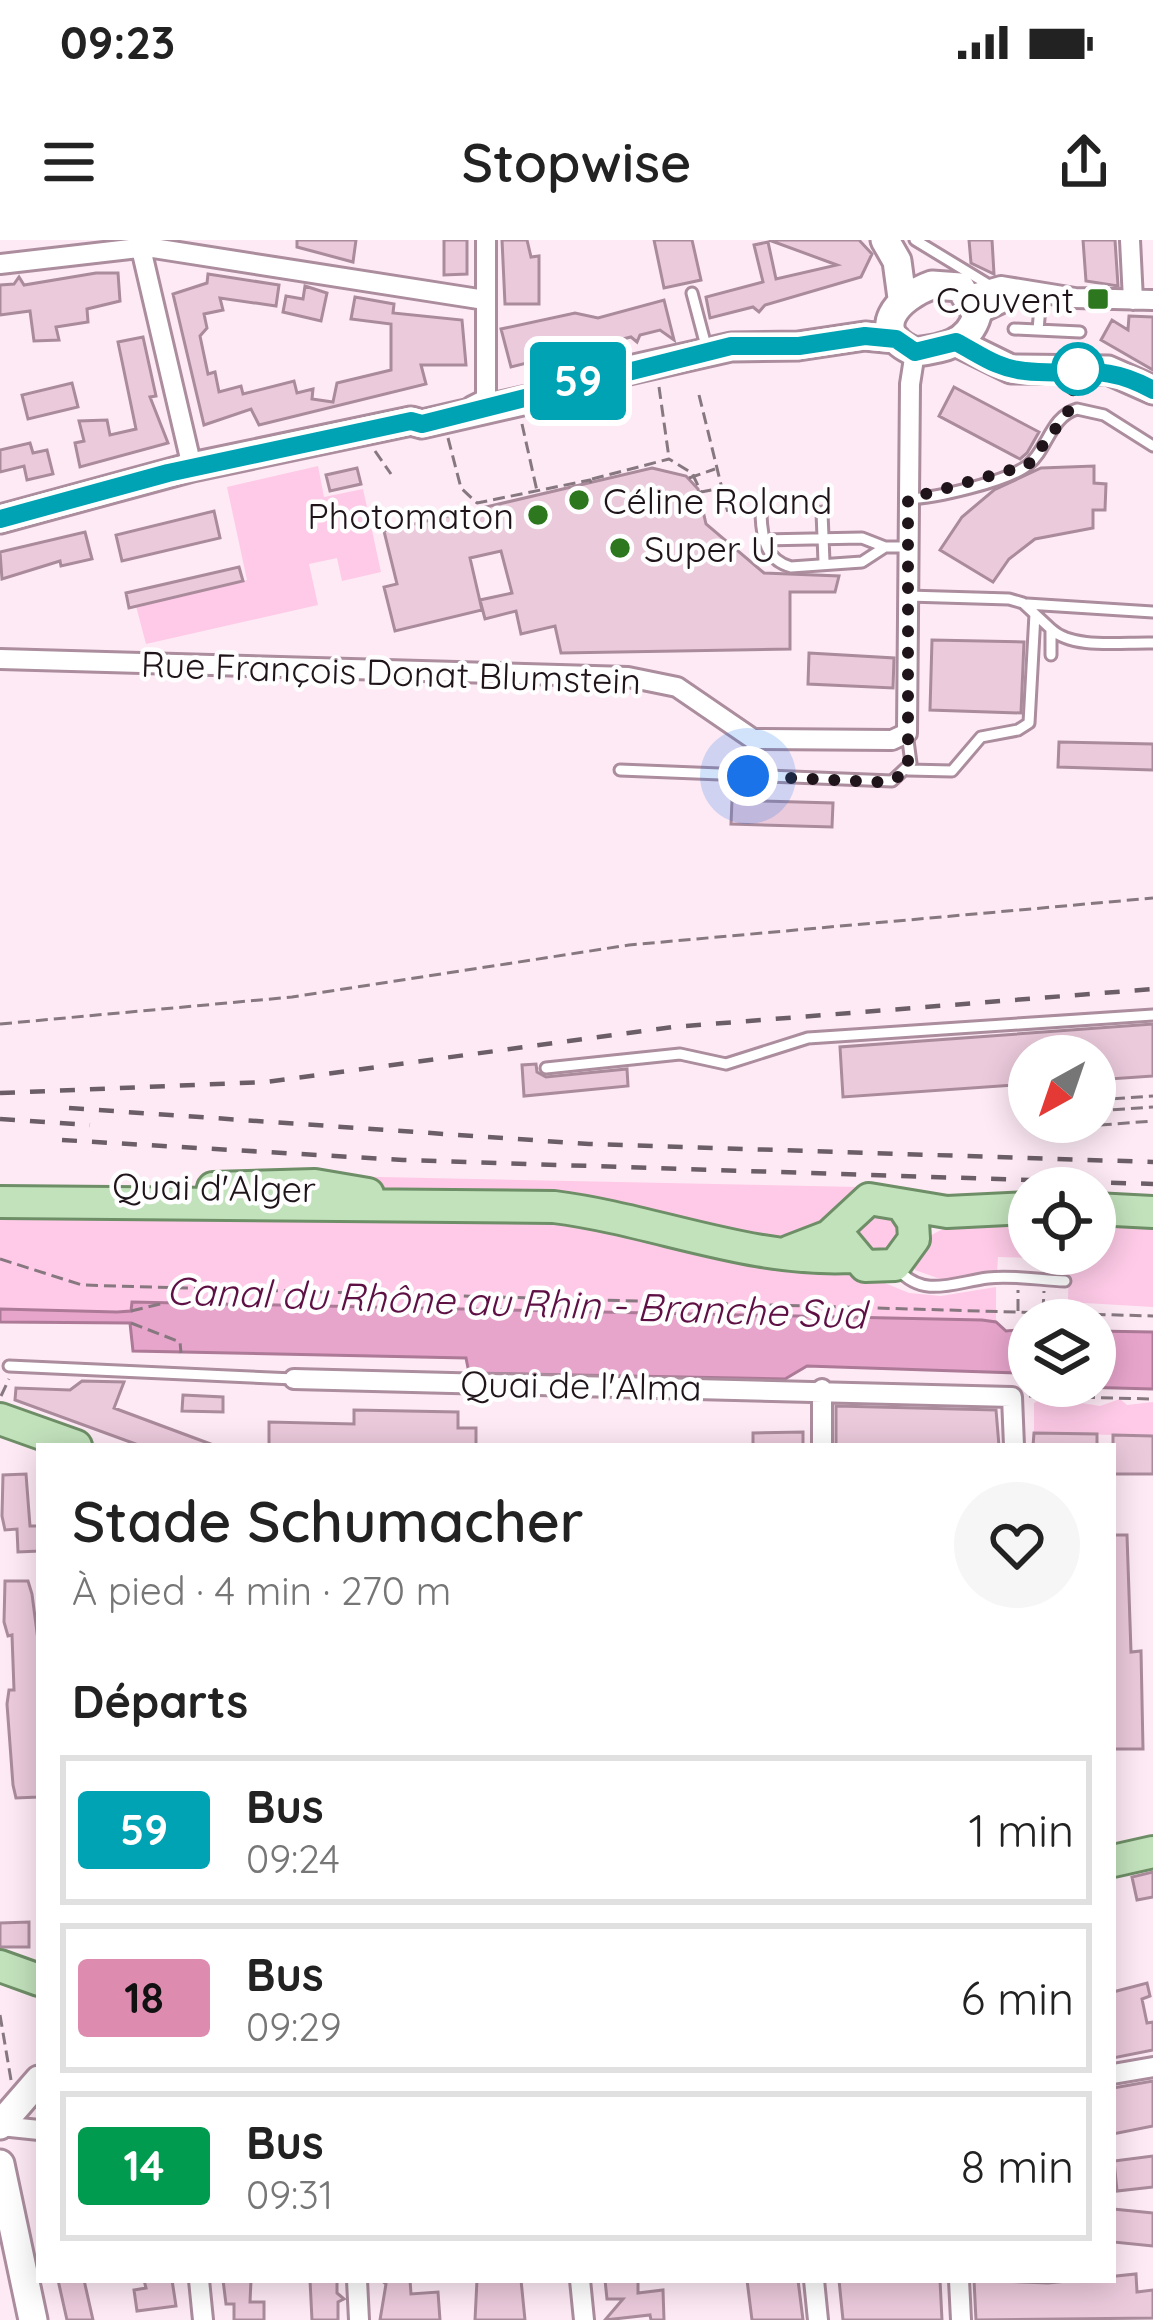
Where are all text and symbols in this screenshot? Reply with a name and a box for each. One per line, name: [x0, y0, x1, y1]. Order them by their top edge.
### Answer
text: 09:23: [60, 14, 175, 70]
text: Stopwise: [462, 128, 691, 196]
icon: menu: [36, 129, 102, 195]
icon: share: [1051, 129, 1117, 195]
place label: Couvent: [936, 277, 1074, 322]
marker: Couvent: [1085, 286, 1111, 312]
line badge: 59: [524, 342, 632, 420]
unlabelled marker: [1053, 344, 1103, 394]
text: 59: [554, 354, 602, 407]
place label: Céline Roland: [603, 478, 832, 523]
marker: Céline Roland: [566, 487, 592, 513]
place label: Photomaton: [307, 493, 514, 538]
marker: Photomaton: [525, 502, 551, 528]
place label: Super U: [644, 526, 776, 571]
marker: Super U: [607, 535, 633, 561]
street label: Rue François Donat Blumstein: [140, 641, 642, 703]
your location: [718, 746, 778, 806]
north arrow: [1008, 1035, 1116, 1143]
map controls: [1008, 1035, 1116, 1407]
street label: Quai d'Alger: [112, 1163, 316, 1211]
button: locate: [1008, 1167, 1116, 1275]
water label: Canal du Rhône au Rhin - Branche Sud: [166, 1265, 871, 1339]
button: layers: [1008, 1299, 1116, 1407]
street label: Quai de l'Alma: [460, 1360, 702, 1410]
button: heart: [954, 1482, 1080, 1608]
text: Stade Schumacher: [72, 1485, 584, 1556]
text: À pied · 4 min · 270 m: [72, 1566, 451, 1615]
text: Départs: [72, 1673, 248, 1729]
text: Bus: [246, 1778, 324, 1834]
text: 1 min: [968, 1802, 1074, 1858]
text: 59: [120, 1803, 168, 1856]
text: 09:24: [246, 1834, 340, 1883]
text: Bus: [246, 1946, 324, 2002]
text: 6 min: [961, 1970, 1074, 2026]
text: 18: [124, 1971, 164, 2024]
text: 09:29: [246, 2002, 342, 2051]
text: Bus: [246, 2114, 324, 2170]
text: 8 min: [961, 2138, 1074, 2194]
text: 14: [123, 2139, 165, 2192]
text: 09:31: [246, 2170, 333, 2219]

